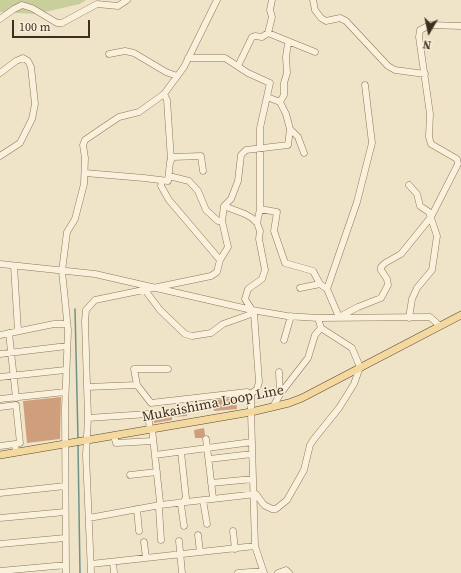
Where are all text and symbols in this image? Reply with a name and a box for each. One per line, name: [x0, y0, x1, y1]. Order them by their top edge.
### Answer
scale bar: [14, 12, 92, 38]
north arrow: [409, 12, 449, 52]
text: 100 m: [19, 19, 51, 35]
text: N: [422, 36, 432, 52]
street label: Mukaishima Loop Line: [141, 382, 285, 426]

